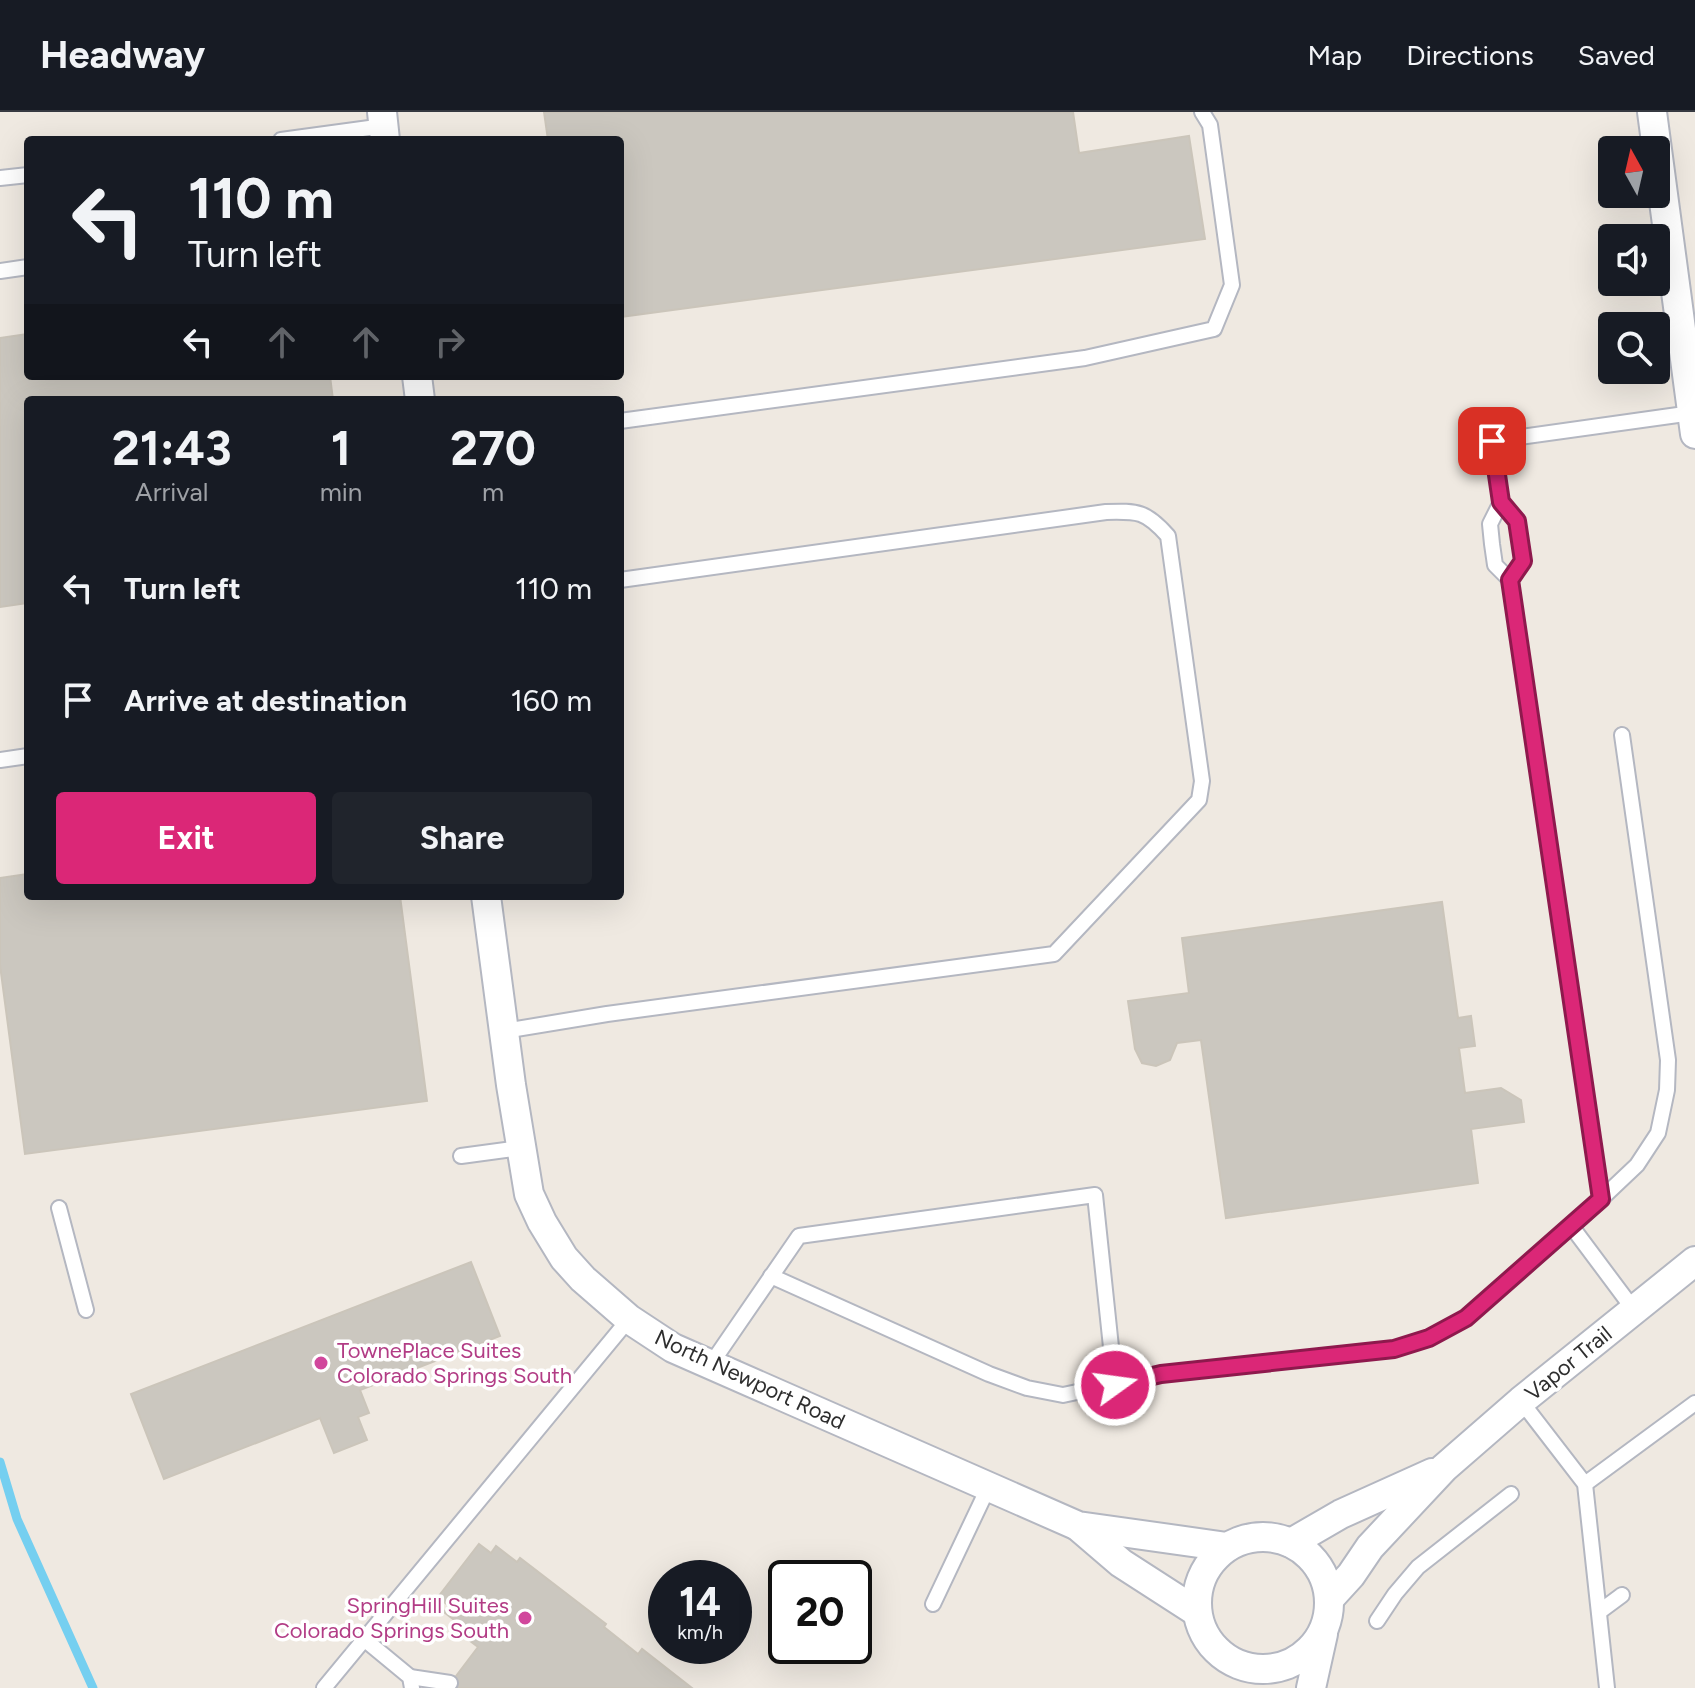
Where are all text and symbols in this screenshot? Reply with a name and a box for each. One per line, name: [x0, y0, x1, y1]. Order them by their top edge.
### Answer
text: Headway: [40, 32, 205, 78]
text: Map: [1308, 38, 1362, 72]
text: Directions: [1406, 38, 1534, 72]
text: Saved: [1578, 38, 1655, 72]
north arrow: [1598, 136, 1670, 208]
map controls: [1598, 136, 1670, 384]
text: 110 m: [188, 165, 334, 232]
icon: left: [56, 168, 160, 272]
button: sound: [1598, 224, 1670, 296]
text: Turn left: [188, 233, 322, 276]
button: search: [1598, 312, 1670, 384]
icon: left: [176, 320, 220, 364]
icon: ahead: [260, 320, 304, 364]
icon: ahead: [344, 320, 388, 364]
icon: right: [428, 320, 472, 364]
pin: [1458, 407, 1526, 475]
text: 21:43: [112, 419, 232, 477]
text: 1: [331, 419, 351, 477]
text: 270: [450, 419, 536, 477]
icon: arrive: [1470, 419, 1514, 463]
text: Arrival: [135, 476, 209, 508]
text: min: [320, 476, 362, 508]
text: m: [482, 476, 504, 508]
icon: left: [56, 566, 100, 610]
text: Turn left: [124, 570, 241, 607]
text: 110 m: [515, 570, 592, 607]
icon: arrive: [56, 678, 100, 722]
text: Arrive at destination: [124, 682, 407, 719]
text: 160 m: [510, 682, 592, 719]
button: Exit: [56, 792, 316, 884]
button: Share: [332, 792, 592, 884]
street label: Vapor Trail: [1519, 1320, 1617, 1407]
street label: North Newport Road: [650, 1324, 849, 1435]
place label: TownePlace Suites Colorado Springs South: [337, 1337, 572, 1389]
position arrow: [1073, 1343, 1157, 1427]
marker: TownePlace Suites Colorado Springs South: [312, 1354, 330, 1372]
speed limit sign: 20: [768, 1560, 872, 1664]
text: 14: [679, 1578, 721, 1626]
place label: SpringHill Suites Colorado Springs South: [274, 1592, 509, 1644]
marker: SpringHill Suites Colorado Springs South: [516, 1609, 534, 1627]
text: km/h: [677, 1620, 723, 1644]

